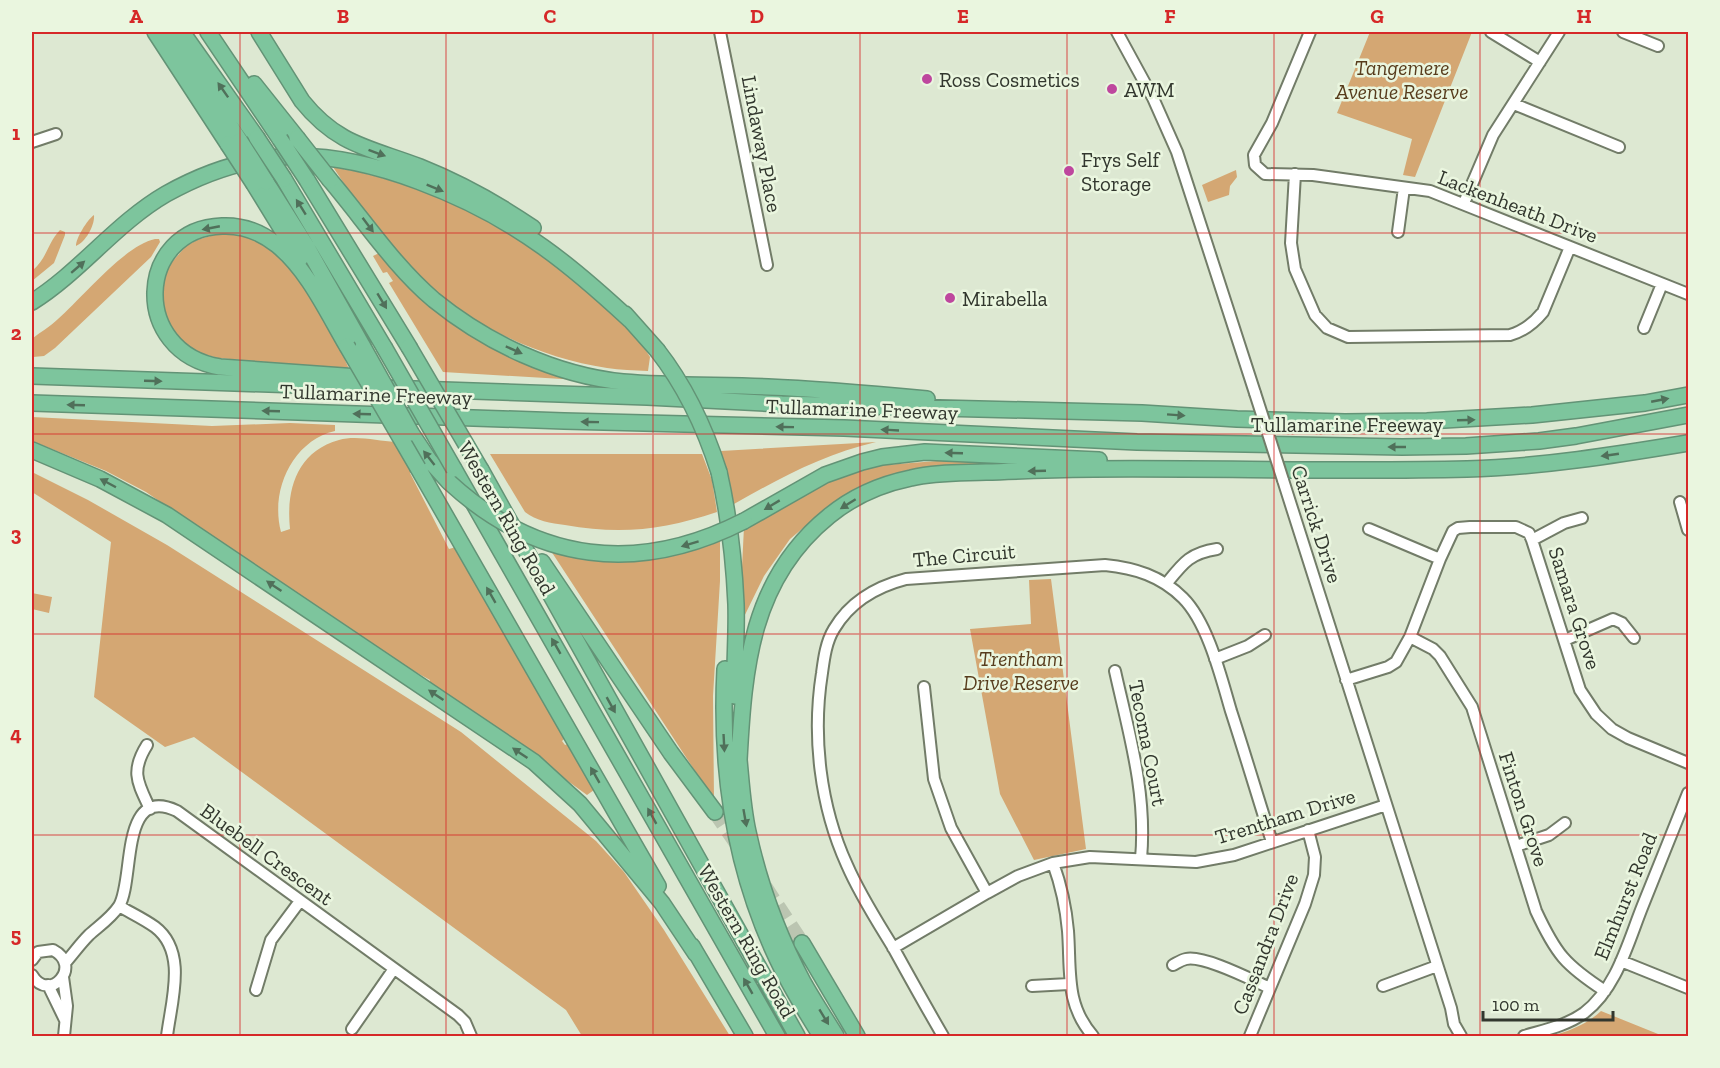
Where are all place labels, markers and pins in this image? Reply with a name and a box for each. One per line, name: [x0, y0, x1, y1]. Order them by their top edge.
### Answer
place label: Ross Cosmetics: [939, 67, 1080, 92]
marker: Ross Cosmetics: [920, 72, 934, 86]
place label: AWM: [1124, 77, 1175, 102]
marker: AWM: [1105, 82, 1119, 96]
place label: Frys Self Storage: [1081, 147, 1161, 196]
marker: Frys Self Storage: [1062, 164, 1076, 178]
place label: Mirabella: [962, 286, 1048, 311]
marker: Mirabella: [943, 291, 957, 305]

